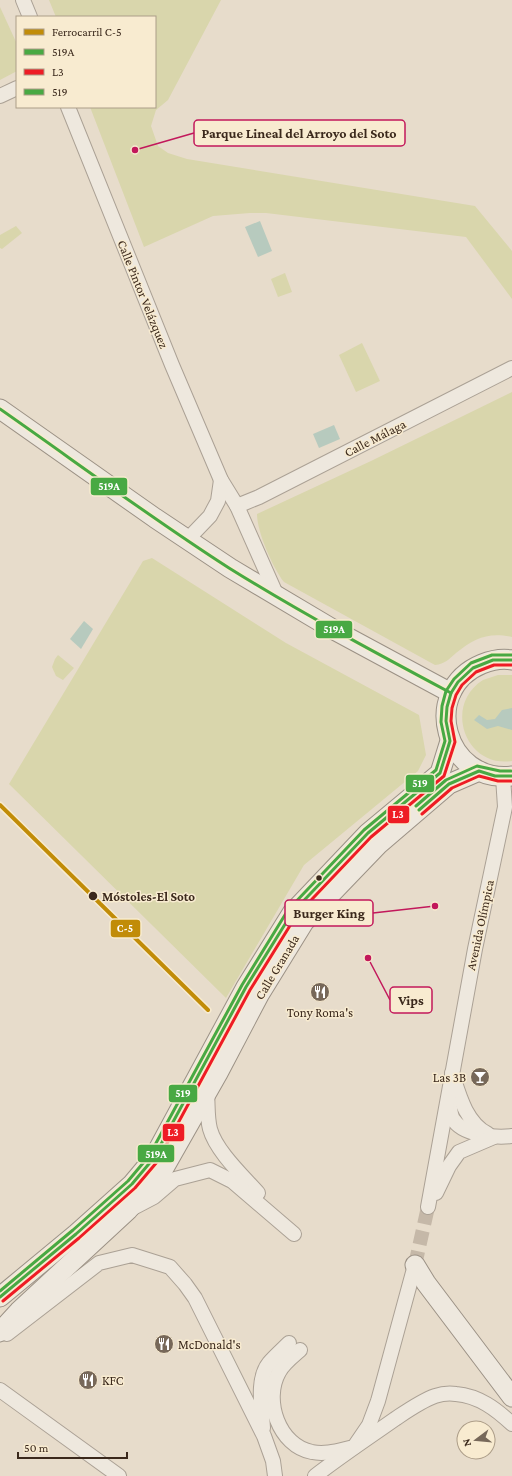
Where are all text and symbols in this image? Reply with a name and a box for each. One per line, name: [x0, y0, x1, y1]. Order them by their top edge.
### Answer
legend: [16, 16, 156, 108]
text: Ferrocarril C-5: [52, 25, 122, 39]
text: 519A: [52, 45, 75, 59]
text: L3: [52, 65, 64, 79]
text: 519: [52, 85, 68, 99]
callout: Parque Lineal del Arroyo del Soto: [194, 120, 405, 146]
text: Parque Lineal del Arroyo del Soto: [201, 125, 397, 141]
street label: Calle Pintor Velázquez: [114, 238, 172, 351]
street label: Calle Málaga: [342, 416, 408, 460]
line badge: 519A: [90, 477, 128, 496]
text: 519A: [98, 480, 120, 492]
line badge: 519A: [315, 620, 353, 639]
text: 519A: [323, 623, 345, 635]
line badge: 519: [405, 774, 435, 793]
text: 519: [412, 777, 428, 789]
line badge: L3: [387, 805, 410, 824]
text: L3: [392, 808, 404, 820]
unlabelled marker: [314, 873, 324, 883]
street label: Avenida Olímpica: [463, 878, 497, 972]
place label: Móstoles-El Soto: [102, 889, 195, 904]
marker: Móstoles-El Soto: [87, 890, 99, 902]
callout: Burger King: [285, 900, 373, 926]
text: Burger King: [293, 905, 365, 921]
line badge: C-5: [110, 919, 141, 938]
text: C-5: [117, 922, 133, 934]
street label: Calle Granada: [252, 932, 302, 1002]
restaurant icon: Tony Roma's: [309, 981, 331, 1003]
callout: Vips: [390, 987, 432, 1013]
text: Vips: [397, 992, 424, 1008]
place label: Tony Roma's: [287, 1005, 353, 1020]
bar icon: Las 3B: [469, 1066, 491, 1088]
place label: Las 3B: [433, 1070, 466, 1085]
line badge: 519: [168, 1084, 198, 1103]
text: 519: [175, 1087, 191, 1099]
line badge: L3: [162, 1123, 185, 1142]
text: L3: [167, 1126, 179, 1138]
line badge: 519A: [137, 1144, 175, 1163]
text: 519A: [145, 1148, 167, 1160]
restaurant icon: McDonald's: [153, 1333, 175, 1355]
place label: McDonald's: [178, 1337, 241, 1352]
restaurant icon: KFC: [77, 1369, 99, 1391]
place label: KFC: [102, 1373, 124, 1388]
north arrow: [456, 1420, 496, 1460]
scale bar: [18, 1434, 127, 1460]
text: N: [459, 1437, 473, 1448]
text: 50 m: [24, 1441, 49, 1455]

